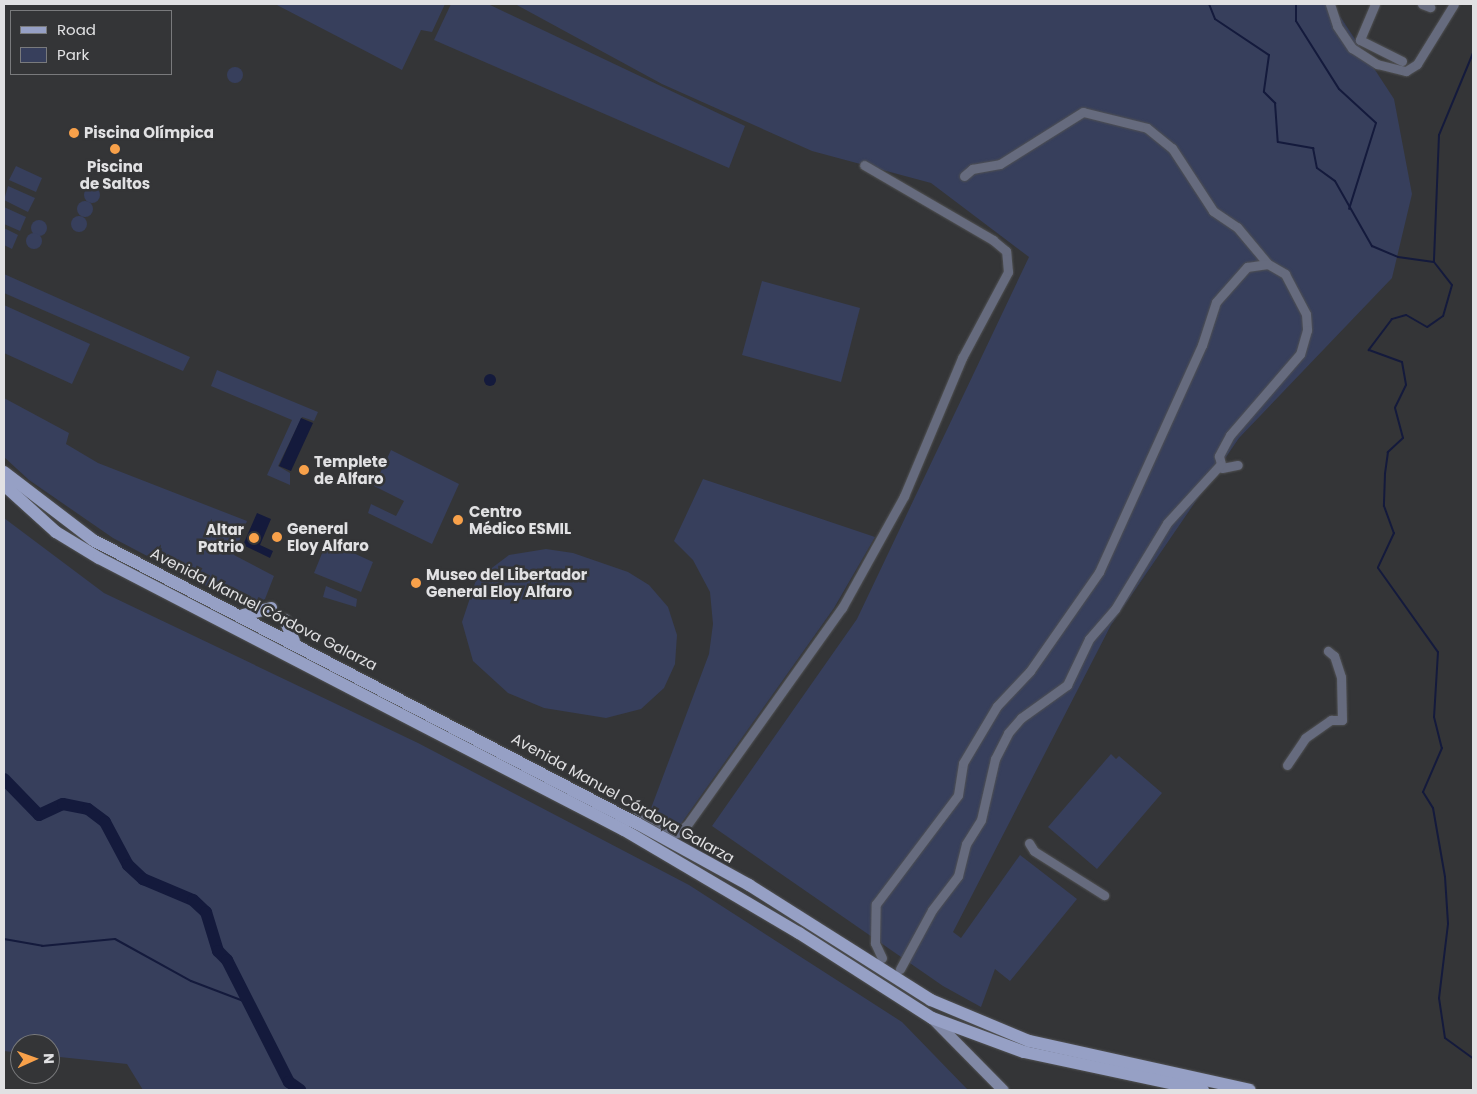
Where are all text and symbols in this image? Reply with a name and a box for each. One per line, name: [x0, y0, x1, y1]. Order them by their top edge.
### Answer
legend: [10, 10, 172, 75]
text: Road: [57, 19, 96, 40]
text: Park: [57, 44, 89, 65]
place label: Piscina Olímpica: [84, 124, 214, 142]
marker: Piscina Olímpica: [68, 127, 80, 139]
marker: Piscina de Saltos: [109, 143, 121, 155]
place label: Piscina de Saltos: [80, 157, 150, 192]
place label: Templete de Alfaro: [314, 452, 387, 487]
marker: Templete de Alfaro: [298, 464, 310, 476]
place label: Centro Médico ESMIL: [469, 502, 571, 537]
marker: Centro Médico ESMIL: [451, 513, 465, 527]
place label: General Eloy Alfaro: [287, 519, 369, 554]
place label: Altar Patrio: [198, 520, 244, 555]
marker: General Eloy Alfaro: [271, 531, 283, 543]
marker: Altar Patrio: [248, 532, 260, 544]
street label: Avenida Manuel Córdova Galarza: [148, 544, 380, 674]
place label: Museo del Libertador General Eloy Alfaro: [426, 565, 587, 600]
marker: Museo del Libertador General Eloy Alfaro: [410, 577, 422, 589]
street label: Avenida Manuel Córdova Galarza: [508, 729, 738, 867]
north arrow: [10, 1034, 60, 1084]
text: N: [39, 1053, 59, 1064]

